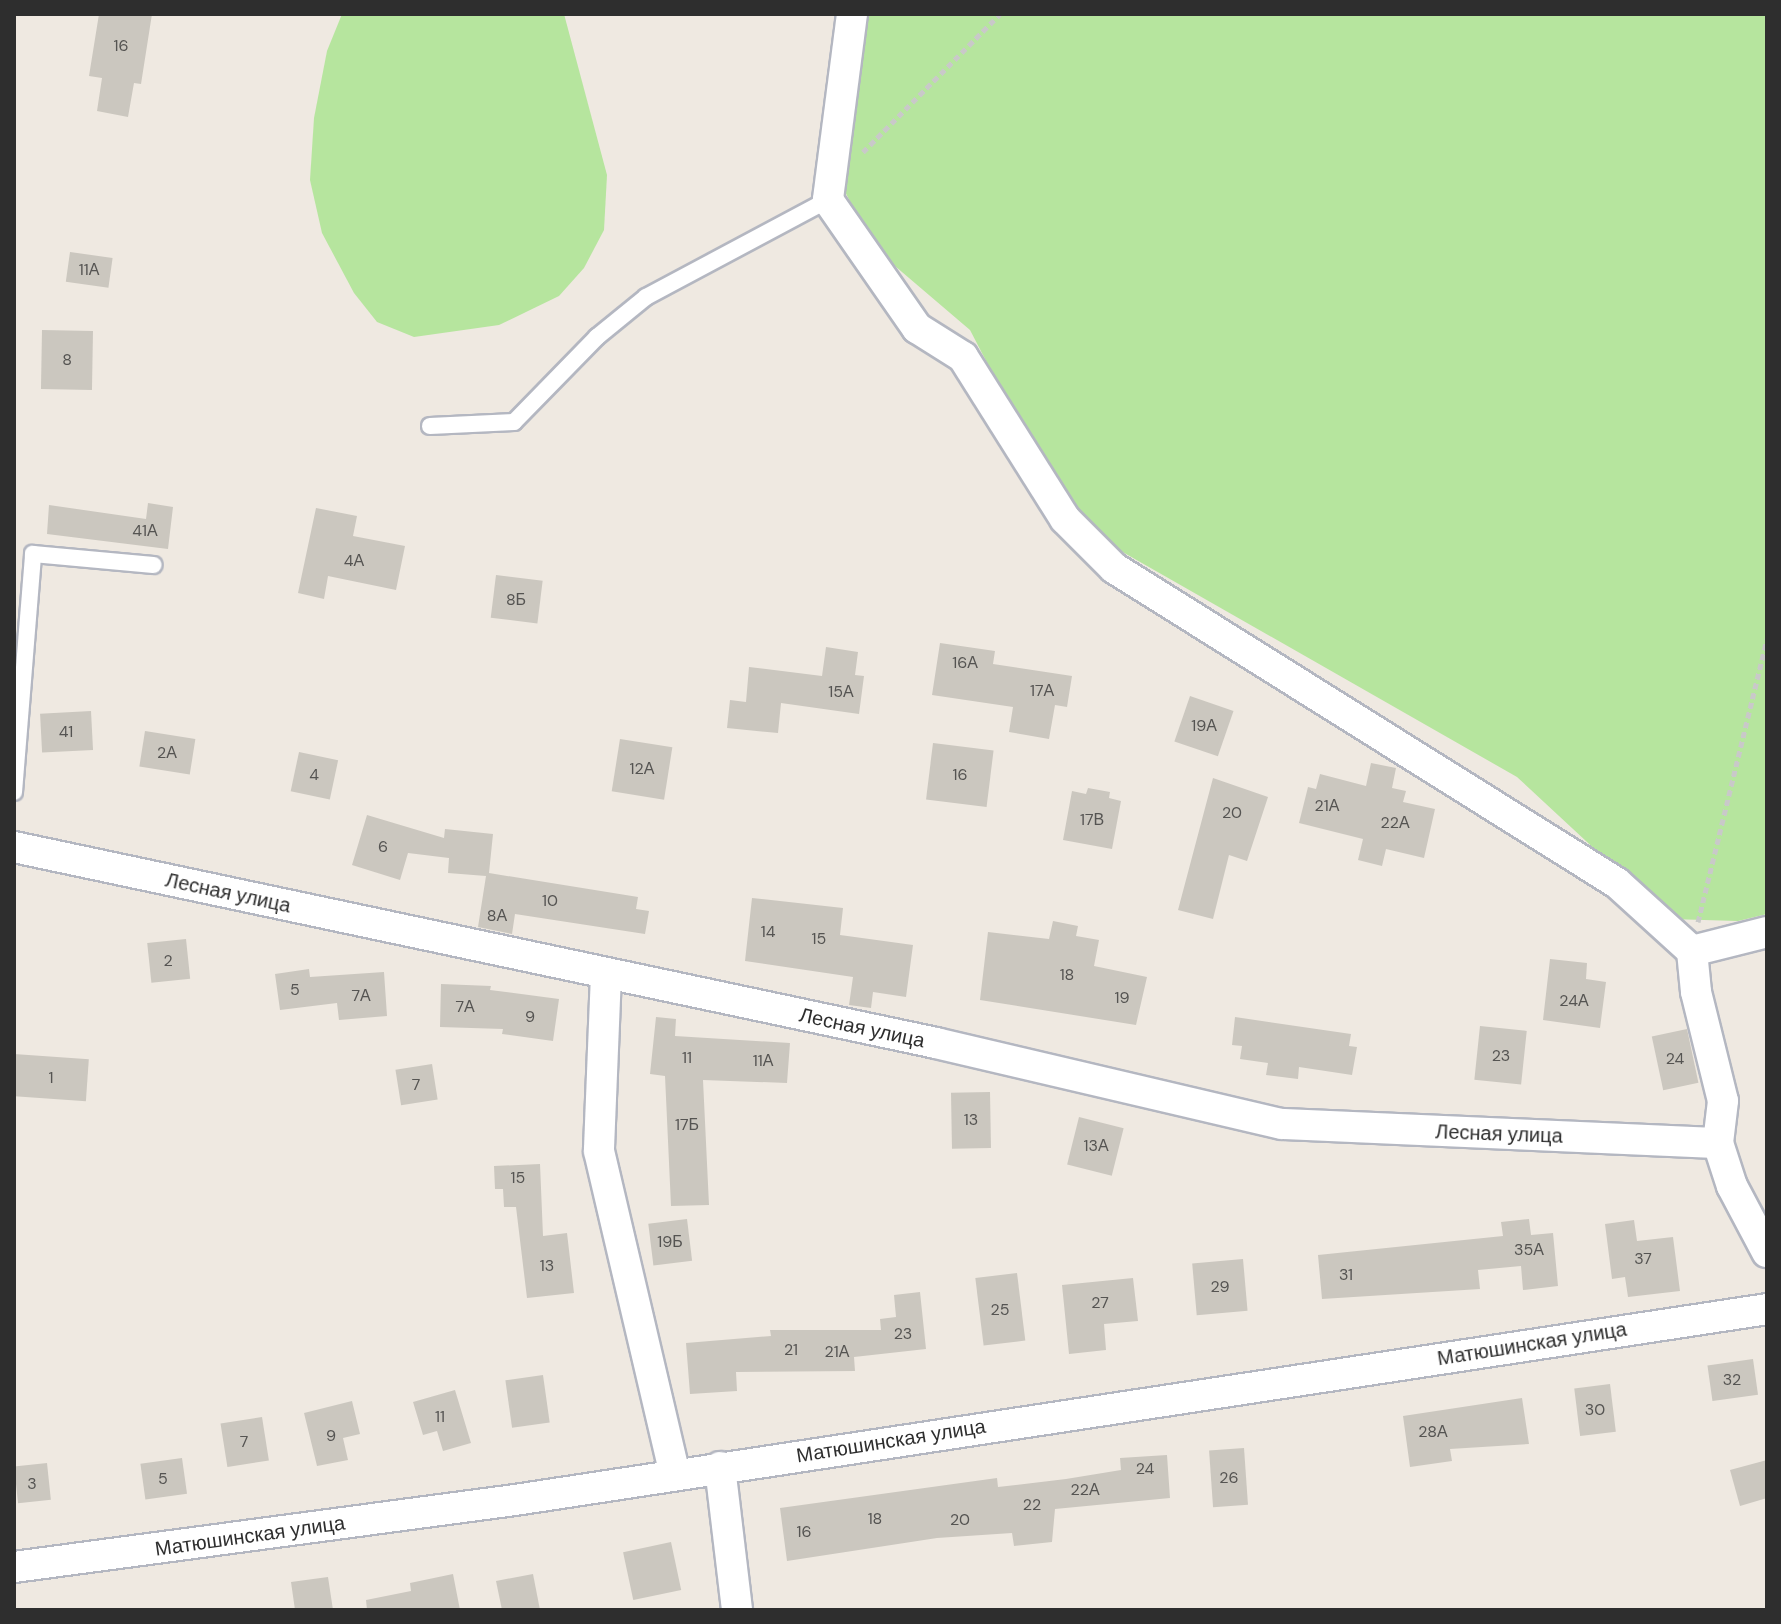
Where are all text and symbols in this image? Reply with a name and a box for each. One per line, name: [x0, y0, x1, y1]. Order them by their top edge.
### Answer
house number: 16: [113, 36, 129, 56]
house number: 11А: [79, 260, 99, 280]
house number: 8: [62, 350, 72, 370]
house number: 41А: [132, 521, 158, 541]
house number: 4А: [344, 551, 364, 571]
house number: 8Б: [506, 590, 526, 610]
house number: 16А: [952, 653, 978, 673]
house number: 17А: [1030, 681, 1054, 701]
house number: 15А: [828, 682, 854, 702]
house number: 19А: [1191, 716, 1217, 736]
house number: 41: [59, 722, 73, 742]
house number: 2А: [157, 743, 177, 763]
house number: 12А: [630, 759, 654, 779]
house number: 4: [309, 765, 319, 785]
house number: 16: [952, 765, 968, 785]
house number: 21А: [1315, 796, 1339, 816]
house number: 20: [1222, 803, 1242, 823]
house number: 17В: [1080, 810, 1104, 830]
house number: 22А: [1380, 813, 1410, 833]
house number: 6: [378, 837, 388, 857]
street label: Лесная улица: [163, 868, 293, 918]
house number: 10: [542, 891, 558, 911]
house number: 8А: [487, 906, 507, 926]
house number: 14: [761, 922, 775, 942]
house number: 15: [812, 929, 826, 949]
house number: 2: [163, 951, 173, 971]
house number: 18: [1060, 965, 1074, 985]
house number: 5: [290, 980, 300, 1000]
house number: 7А: [351, 986, 371, 1006]
house number: 19: [1114, 988, 1130, 1008]
house number: 24А: [1559, 991, 1589, 1011]
house number: 7А: [455, 997, 475, 1017]
street label: Лесная улица: [797, 1003, 927, 1053]
house number: 9: [525, 1007, 535, 1027]
house number: 23: [1492, 1046, 1510, 1066]
house number: 11: [682, 1048, 692, 1068]
house number: 24: [1666, 1049, 1684, 1069]
house number: 11А: [753, 1051, 773, 1071]
house number: 1: [49, 1068, 53, 1088]
house number: 7: [412, 1075, 420, 1095]
house number: 13: [964, 1110, 978, 1130]
house number: 17Б: [675, 1115, 699, 1135]
street label: Лесная улица: [1435, 1120, 1563, 1148]
house number: 13А: [1083, 1136, 1109, 1156]
house number: 15: [511, 1168, 525, 1188]
house number: 19Б: [657, 1232, 683, 1252]
house number: 35А: [1514, 1240, 1544, 1260]
house number: 37: [1634, 1249, 1652, 1269]
house number: 13: [540, 1256, 554, 1276]
house number: 31: [1339, 1265, 1353, 1285]
house number: 29: [1210, 1277, 1230, 1297]
house number: 27: [1091, 1293, 1109, 1313]
house number: 25: [991, 1300, 1009, 1320]
street label: Матюшинская улица: [1436, 1317, 1628, 1371]
house number: 23: [894, 1324, 912, 1344]
house number: 21: [784, 1340, 798, 1360]
house number: 21А: [825, 1342, 849, 1362]
house number: 32: [1723, 1370, 1741, 1390]
house number: 30: [1585, 1400, 1605, 1420]
house number: 11: [435, 1407, 445, 1427]
street label: Матюшинская улица: [795, 1414, 987, 1468]
house number: 28А: [1418, 1422, 1448, 1442]
house number: 9: [326, 1426, 336, 1446]
house number: 7: [240, 1432, 248, 1452]
house number: 24: [1136, 1459, 1154, 1479]
house number: 26: [1219, 1468, 1239, 1488]
house number: 5: [158, 1469, 168, 1489]
house number: 3: [27, 1474, 37, 1494]
house number: 22А: [1070, 1480, 1100, 1500]
house number: 22: [1023, 1495, 1041, 1515]
house number: 18: [868, 1509, 882, 1529]
house number: 20: [950, 1510, 970, 1530]
street label: Матюшинская улица: [154, 1511, 346, 1561]
house number: 16: [796, 1522, 812, 1542]

